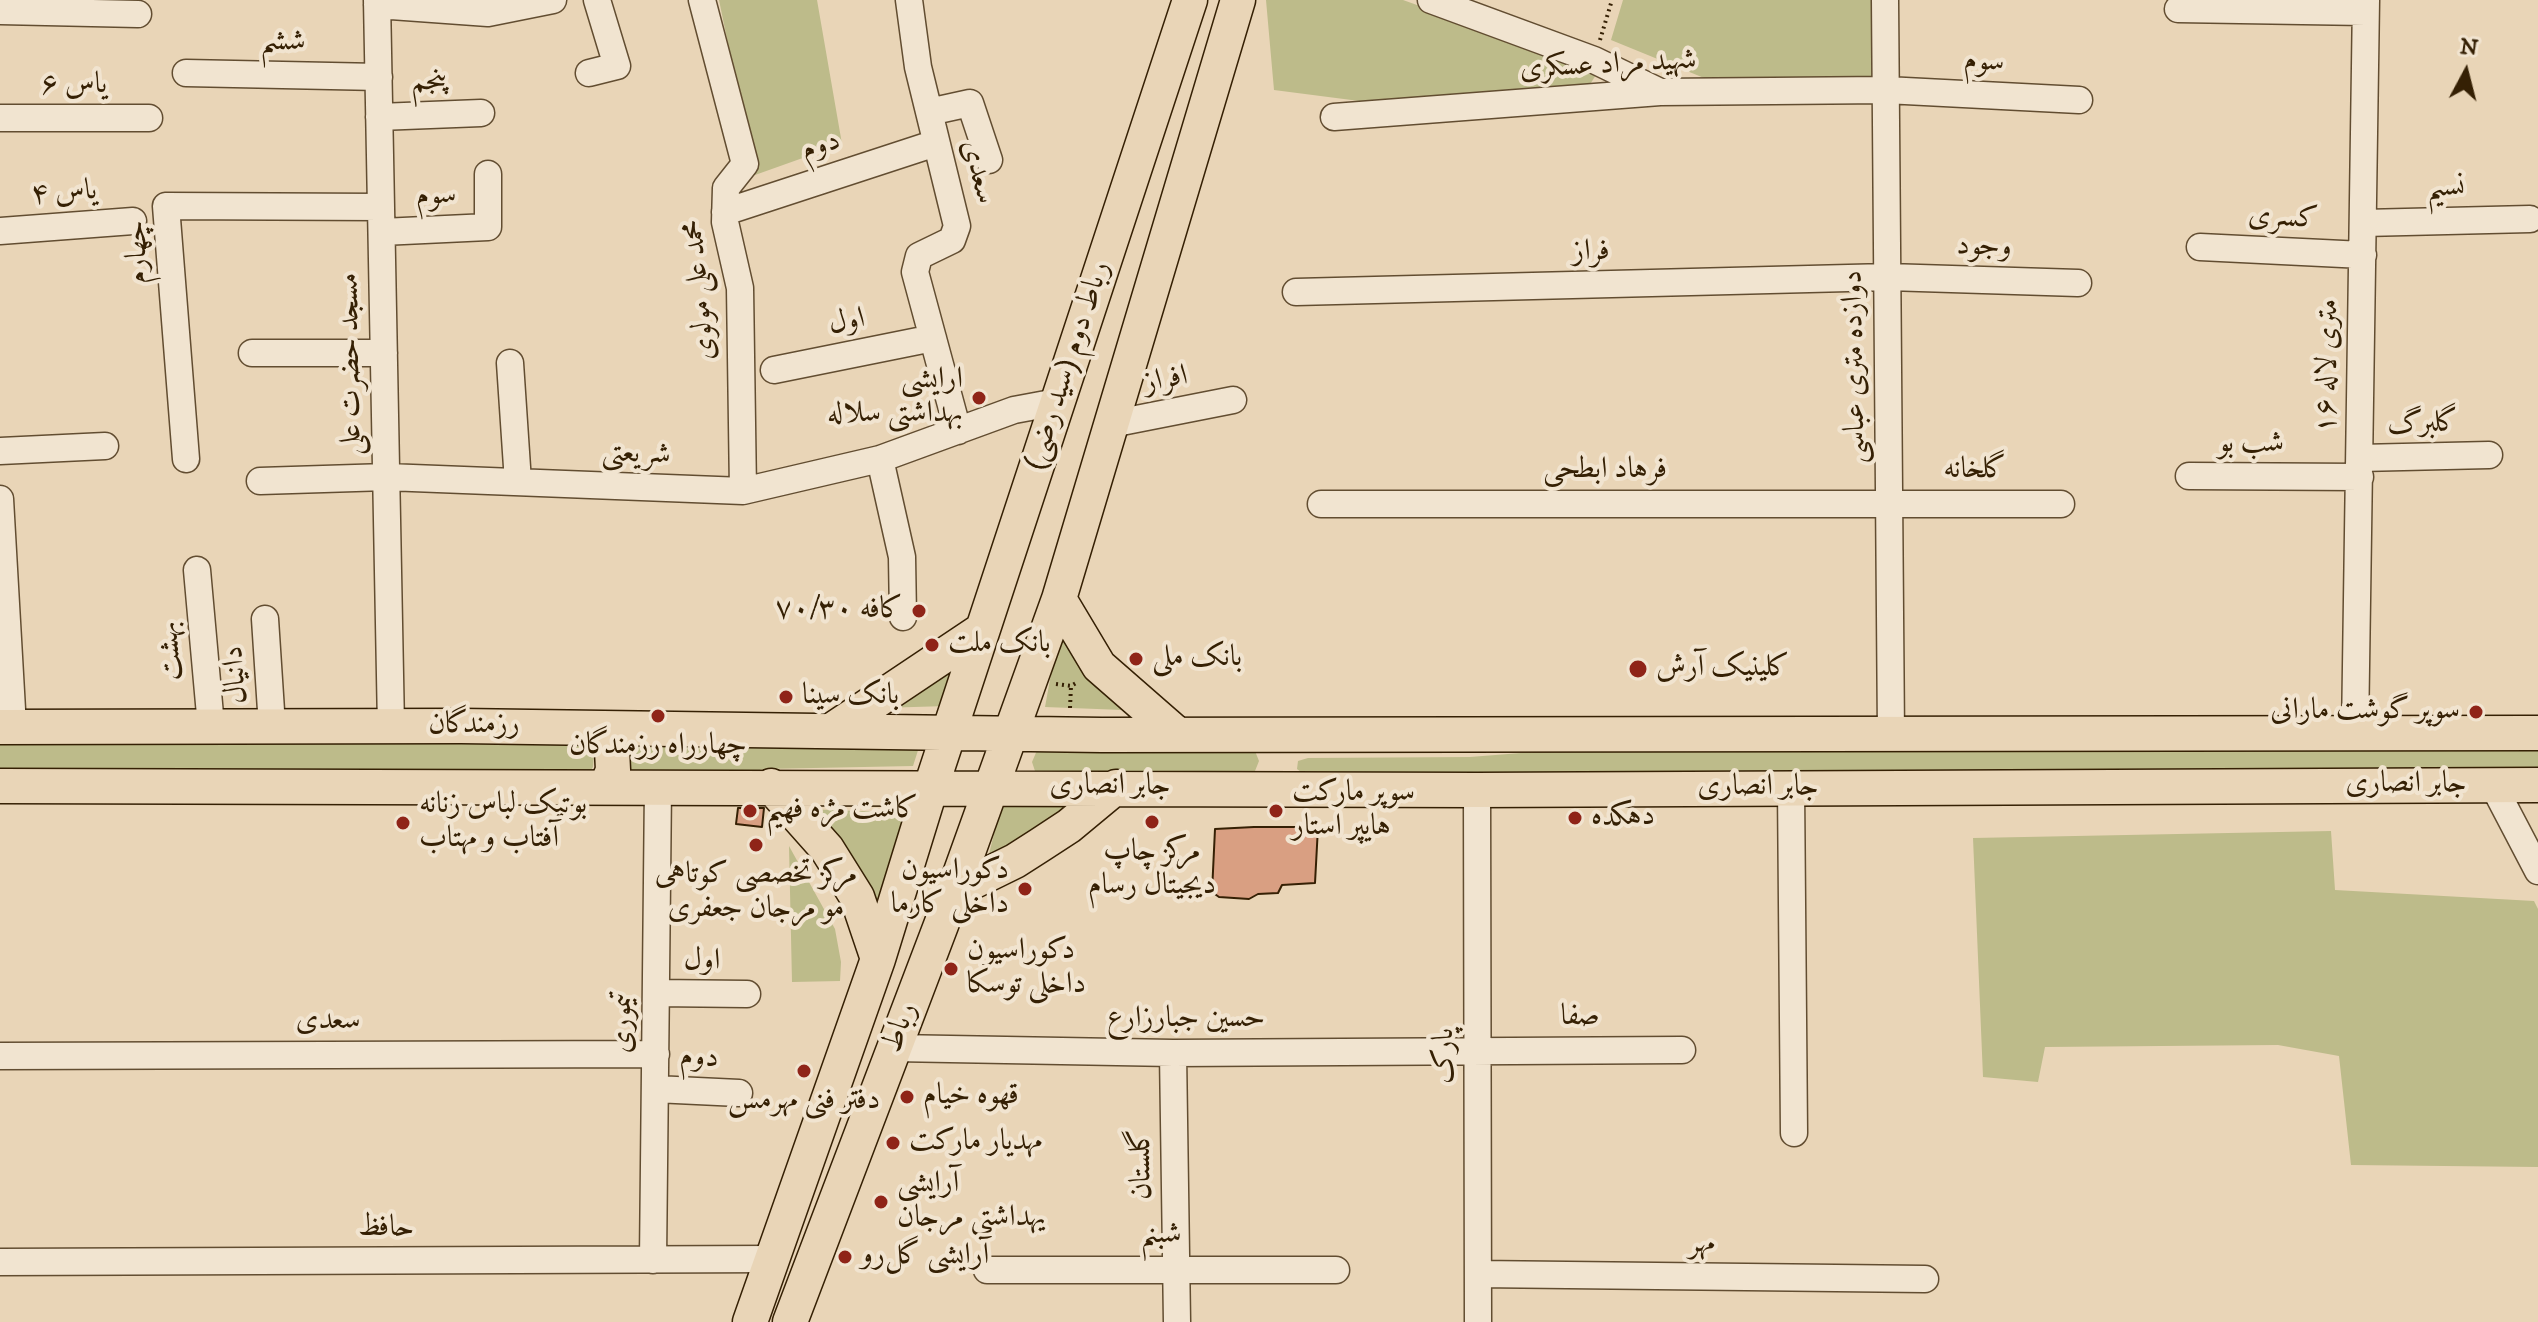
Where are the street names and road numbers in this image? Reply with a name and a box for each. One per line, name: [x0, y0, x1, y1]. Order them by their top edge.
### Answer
street label: ششم: [260, 25, 306, 61]
street label: شهید مراد عسکری: [1519, 43, 1697, 89]
street label: سوم: [1963, 44, 2005, 82]
street label: پنجم: [410, 64, 448, 102]
street label: یاس ۶: [41, 68, 107, 104]
street label: دوم: [797, 124, 845, 170]
street label: سعدی: [952, 136, 1002, 208]
street label: نسیم: [2427, 171, 2465, 207]
street label: یاس ۴: [30, 174, 98, 214]
street label: سوم: [415, 178, 457, 216]
street label: کسری: [2247, 199, 2319, 239]
street label: محمد علی مولوی: [677, 218, 725, 362]
street label: چهارم: [120, 220, 158, 284]
street label: وجود: [1956, 229, 2012, 267]
street label: فراز: [1572, 235, 1610, 271]
street label: رباط دوم (سید رضی): [1018, 257, 1120, 475]
street label: دوازده متری عباسی: [1836, 270, 1876, 464]
street label: مسجد حضرت علی: [332, 272, 372, 456]
street label: ۱۶ متری لاله: [2310, 298, 2348, 434]
street label: اول: [826, 302, 868, 344]
street label: افراز: [1141, 359, 1191, 403]
street label: گلبرگ: [2387, 406, 2459, 444]
street label: شب بو: [2218, 427, 2284, 463]
street label: شریعتی: [601, 436, 671, 474]
street label: فرهاد ابطحی: [1543, 453, 1667, 489]
street label: گلخانه: [1943, 453, 2007, 489]
street label: بهشت: [151, 620, 193, 682]
street label: دانیال: [217, 645, 257, 705]
street label: رزمندگان: [428, 708, 520, 744]
street label: جابر انصاری: [2345, 767, 2467, 803]
street label: جابر انصاری: [1049, 769, 1171, 805]
street label: جابر انصاری: [1697, 770, 1819, 806]
street label: اول: [683, 944, 721, 980]
street label: تیموری: [606, 993, 642, 1053]
street label: رباط: [875, 998, 927, 1058]
street label: صفا: [1560, 1000, 1600, 1036]
street label: حسین جبارزارع: [1107, 1002, 1265, 1038]
street label: سعدی: [295, 1004, 361, 1040]
street label: پارک: [1428, 1028, 1464, 1084]
street label: دوم: [679, 1040, 719, 1078]
street label: گلستان: [1124, 1128, 1162, 1200]
street label: حافظ: [358, 1211, 414, 1247]
street label: شبنم: [1140, 1218, 1182, 1254]
street label: مهر: [1689, 1227, 1715, 1263]

